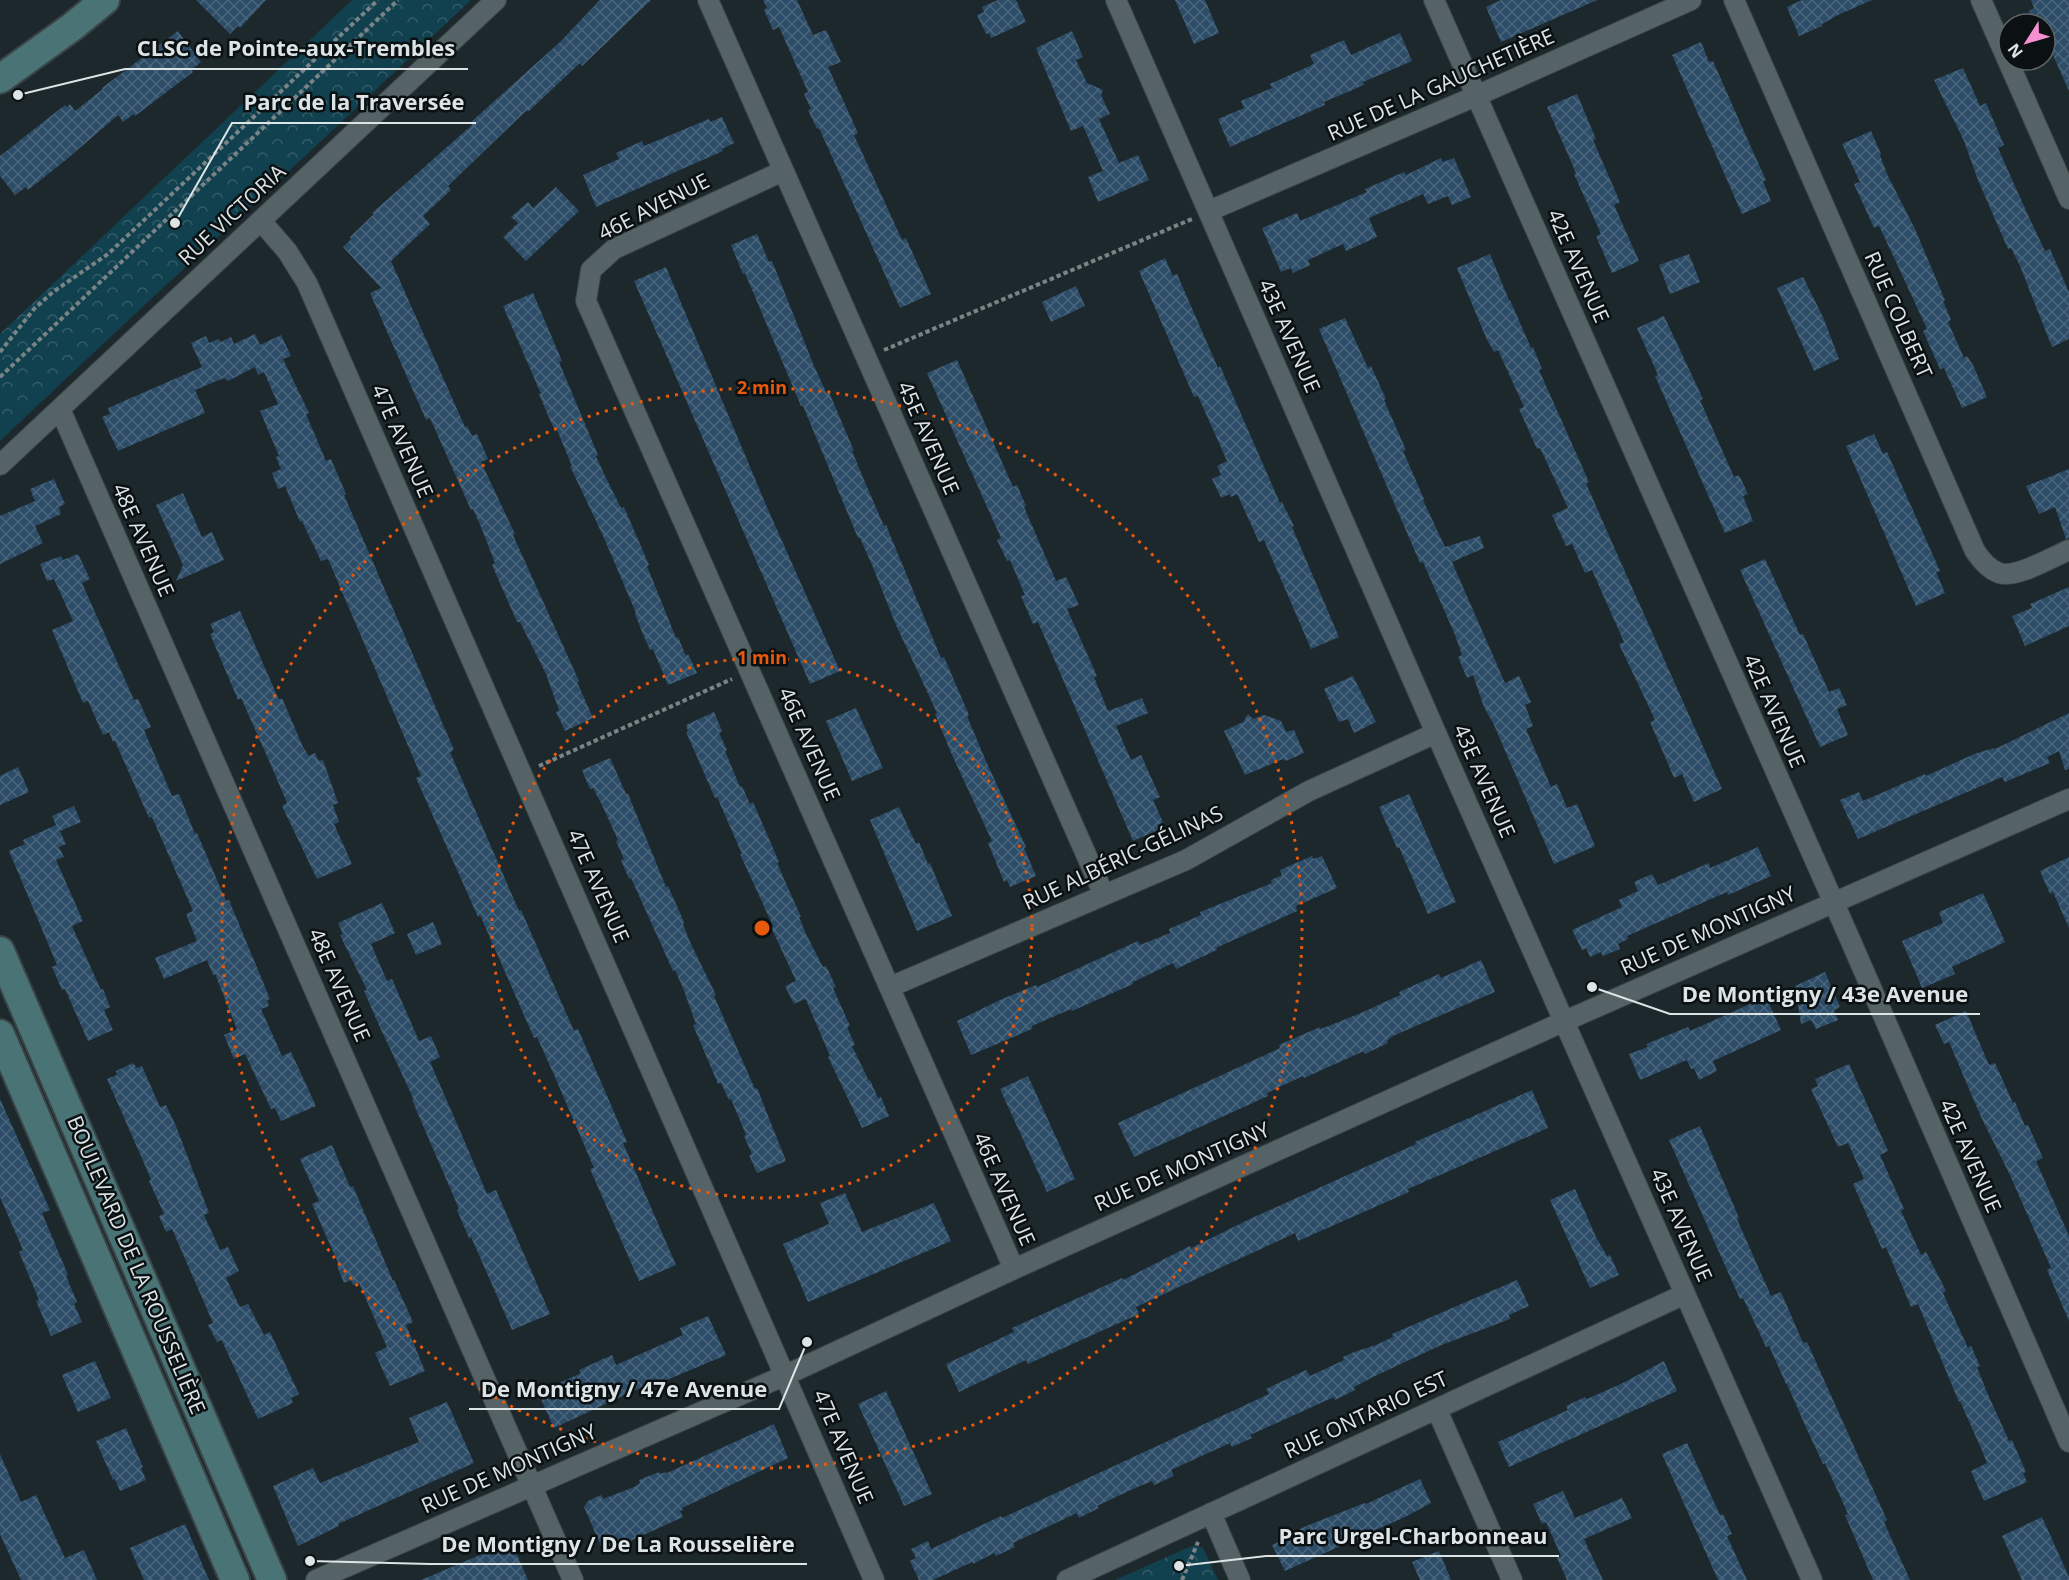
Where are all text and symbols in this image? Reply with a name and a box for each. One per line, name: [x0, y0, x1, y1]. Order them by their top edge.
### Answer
north arrow: [1997, 12, 2057, 72]
street label: RUE DE LA GAUCHETIÈRE: [1323, 21, 1558, 147]
callout: CLSC de Pointe-aux-Trembles: [125, 29, 468, 69]
text: CLSC de Pointe-aux-Trembles: [137, 32, 455, 62]
text: N: [2002, 39, 2028, 63]
callout: Parc de la Traversée: [232, 83, 476, 123]
text: Parc de la Traversée: [244, 86, 464, 116]
street label: RUE VICTORIA: [172, 157, 291, 271]
street label: 46E AVENUE: [593, 166, 714, 246]
street label: 42E AVENUE: [1541, 204, 1616, 327]
street label: RUE COLBERT: [1859, 247, 1939, 383]
street label: 43E AVENUE: [1252, 274, 1327, 397]
text: 2 min: [737, 375, 787, 399]
street label: 45E AVENUE: [891, 376, 966, 499]
street label: 47E AVENUE: [365, 379, 440, 502]
street label: 48E AVENUE: [106, 478, 181, 601]
text: 1 min: [737, 645, 787, 669]
street label: 42E AVENUE: [1737, 649, 1812, 772]
street label: 46E AVENUE: [772, 682, 847, 805]
street label: 43E AVENUE: [1447, 719, 1522, 842]
street label: RUE ALBÉRIC-GÉLINAS: [1018, 798, 1227, 916]
street label: 47E AVENUE: [561, 824, 636, 947]
street label: RUE DE MONTIGNY: [1616, 879, 1800, 981]
centre of rings: [752, 918, 772, 938]
street label: 48E AVENUE: [302, 923, 377, 1046]
callout: De Montigny / 43e Avenue: [1670, 974, 1980, 1014]
text: De Montigny / 43e Avenue: [1682, 978, 1968, 1008]
street label: 42E AVENUE: [1933, 1094, 2008, 1217]
street label: BOULEVARD DE LA ROUSSELIÈRE: [61, 1111, 213, 1418]
street label: RUE DE MONTIGNY: [1090, 1115, 1274, 1217]
street label: 46E AVENUE: [967, 1127, 1042, 1250]
street label: 43E AVENUE: [1644, 1163, 1719, 1286]
street label: RUE ONTARIO EST: [1279, 1364, 1452, 1464]
callout: De Montigny / 47e Avenue: [469, 1369, 779, 1409]
text: De Montigny / 47e Avenue: [481, 1373, 767, 1403]
street label: 47E AVENUE: [807, 1385, 881, 1508]
street label: RUE DE MONTIGNY: [417, 1417, 601, 1519]
callout: Parc Urgel-Charbonneau: [1266, 1516, 1559, 1556]
text: Parc Urgel-Charbonneau: [1279, 1520, 1547, 1550]
callout: De Montigny / De La Rousselière: [430, 1524, 807, 1564]
text: De Montigny / De La Rousselière: [441, 1528, 795, 1558]

